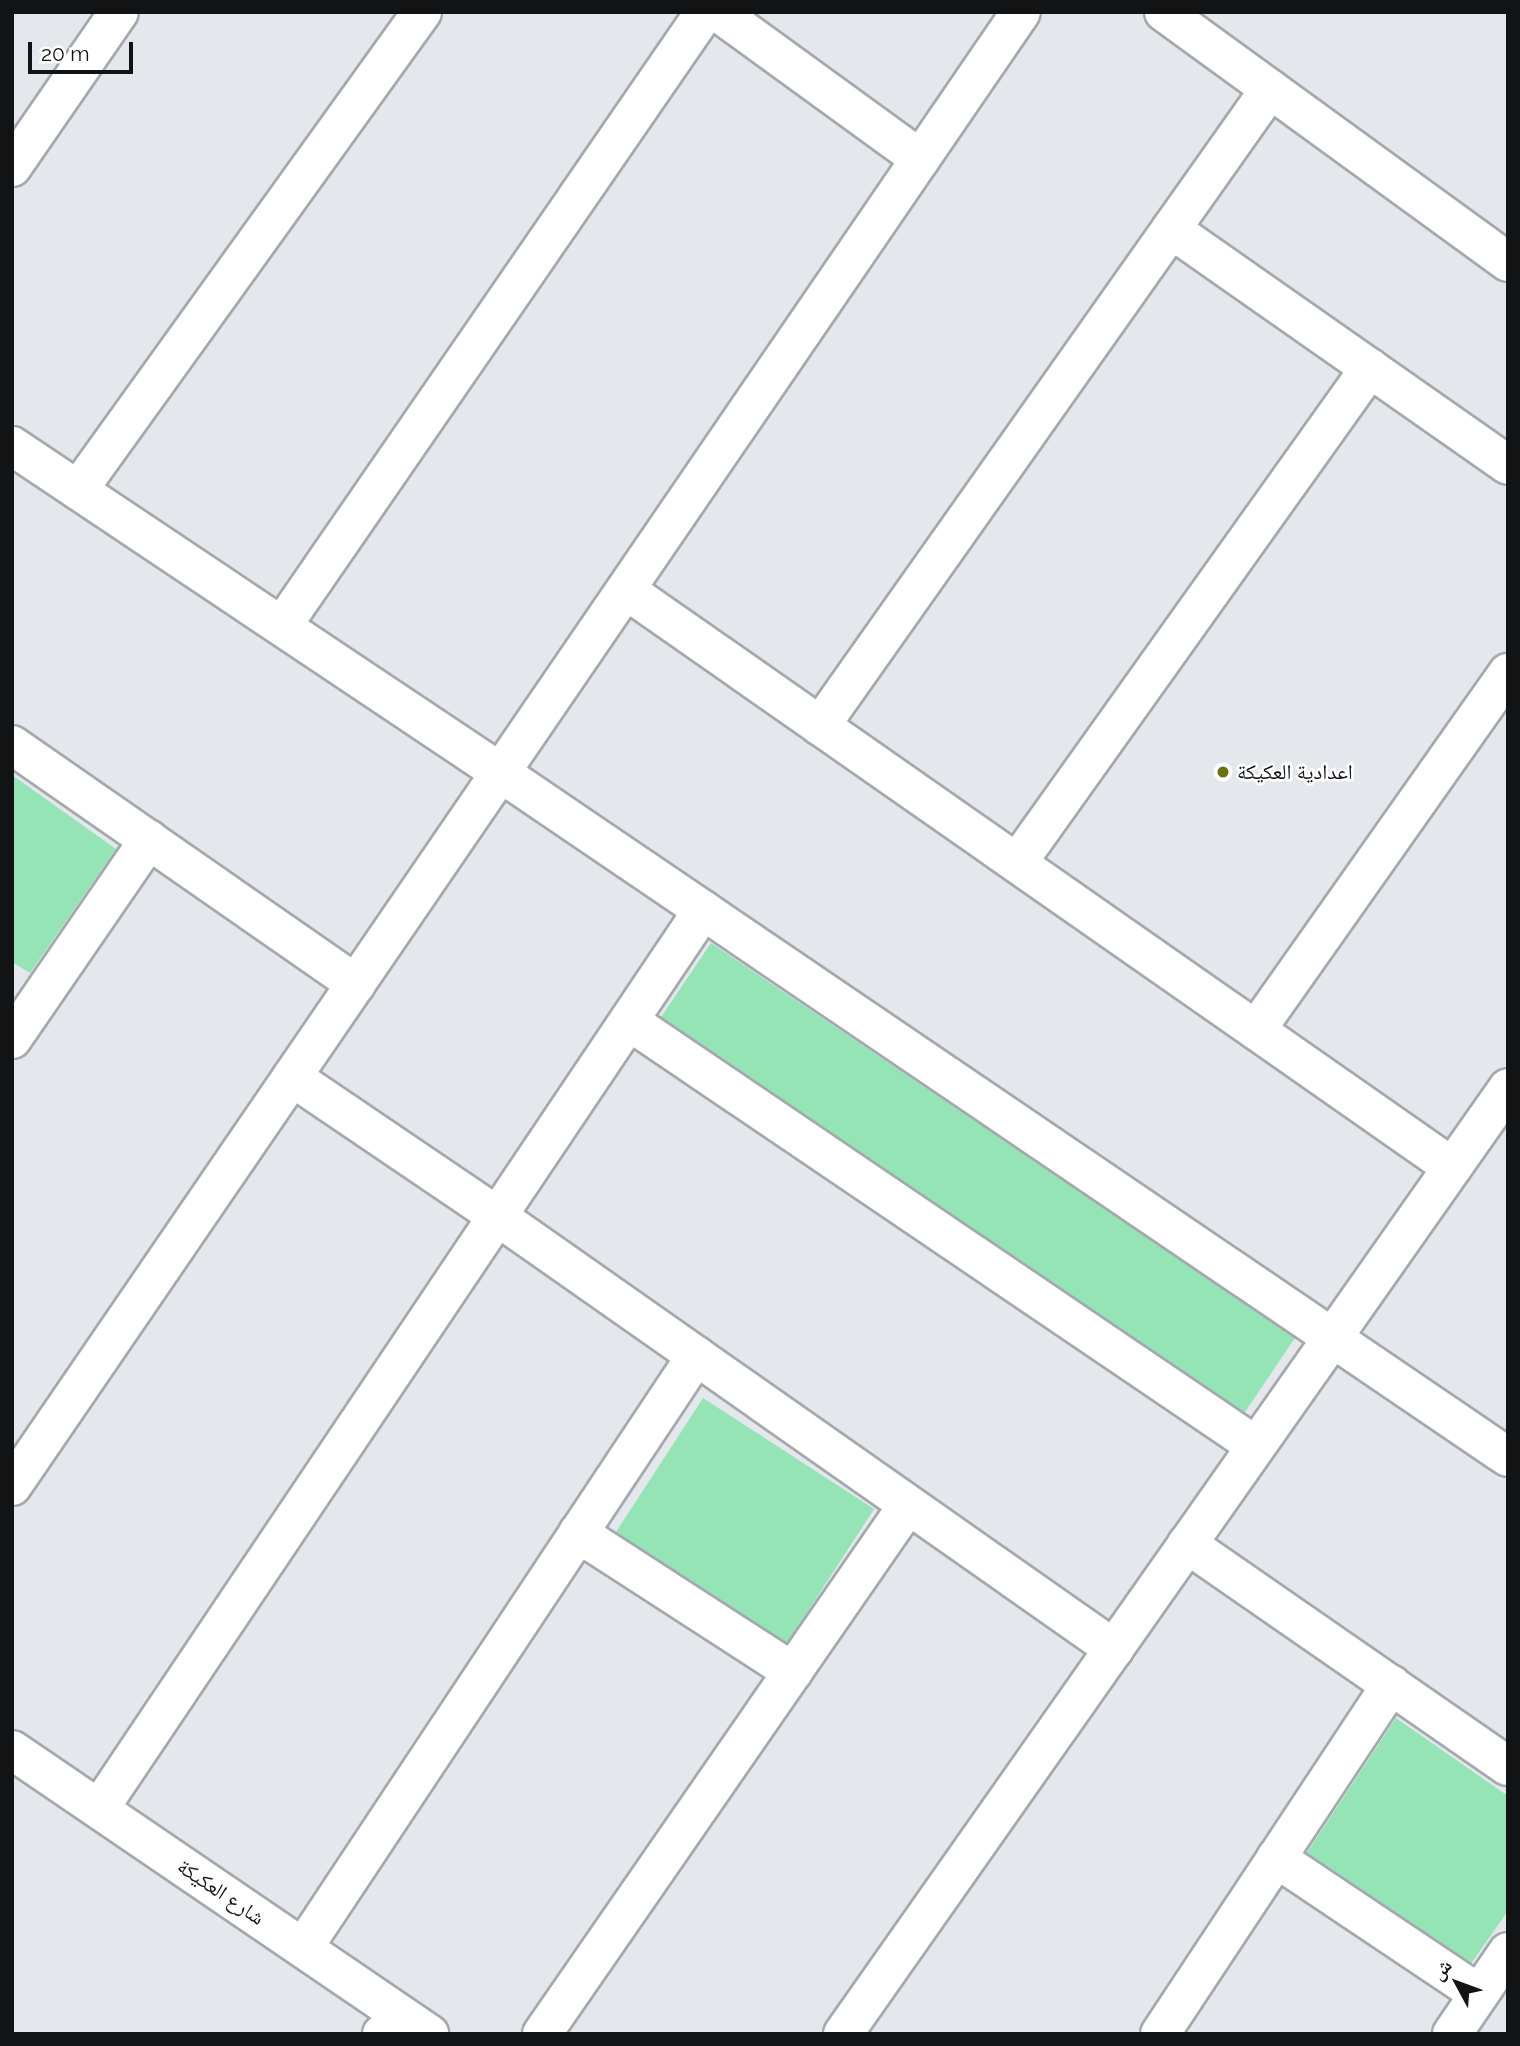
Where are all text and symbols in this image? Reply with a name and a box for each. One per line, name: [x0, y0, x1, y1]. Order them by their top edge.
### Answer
scale bar: [32, 28, 136, 72]
text: 20 m: [41, 41, 89, 66]
place label: اعدادية العكيكة: [1237, 759, 1353, 785]
marker: اعدادية العكيكة: [1215, 764, 1231, 780]
street label: شارع العكيكة: [173, 1854, 269, 1930]
north arrow: [1422, 1948, 1492, 2018]
text: ش: [1426, 1954, 1456, 1984]

